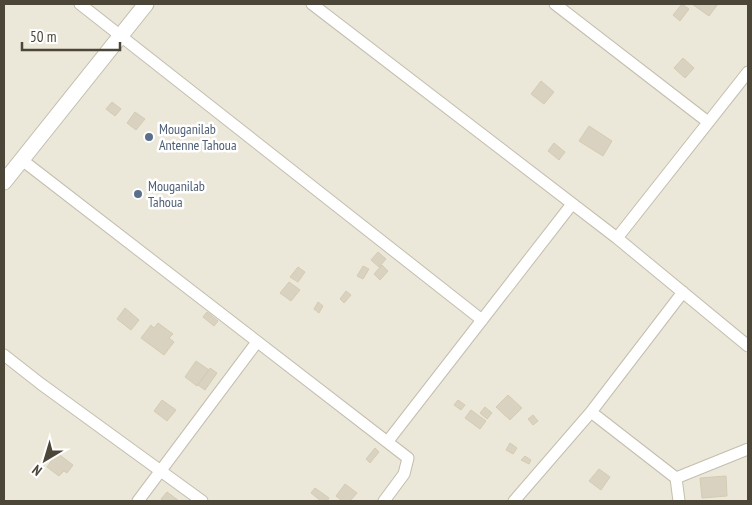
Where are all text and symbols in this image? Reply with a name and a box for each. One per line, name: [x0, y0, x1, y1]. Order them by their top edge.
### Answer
scale bar: [22, 20, 120, 52]
text: 50 m: [30, 27, 56, 46]
place label: Mouganilab Antenne Tahoua: [159, 120, 237, 154]
marker: Mouganilab Antenne Tahoua: [143, 131, 155, 143]
place label: Mouganilab Tahoua: [148, 177, 205, 211]
marker: Mouganilab Tahoua: [132, 188, 144, 200]
north arrow: [20, 435, 70, 485]
text: N: [28, 461, 46, 480]

